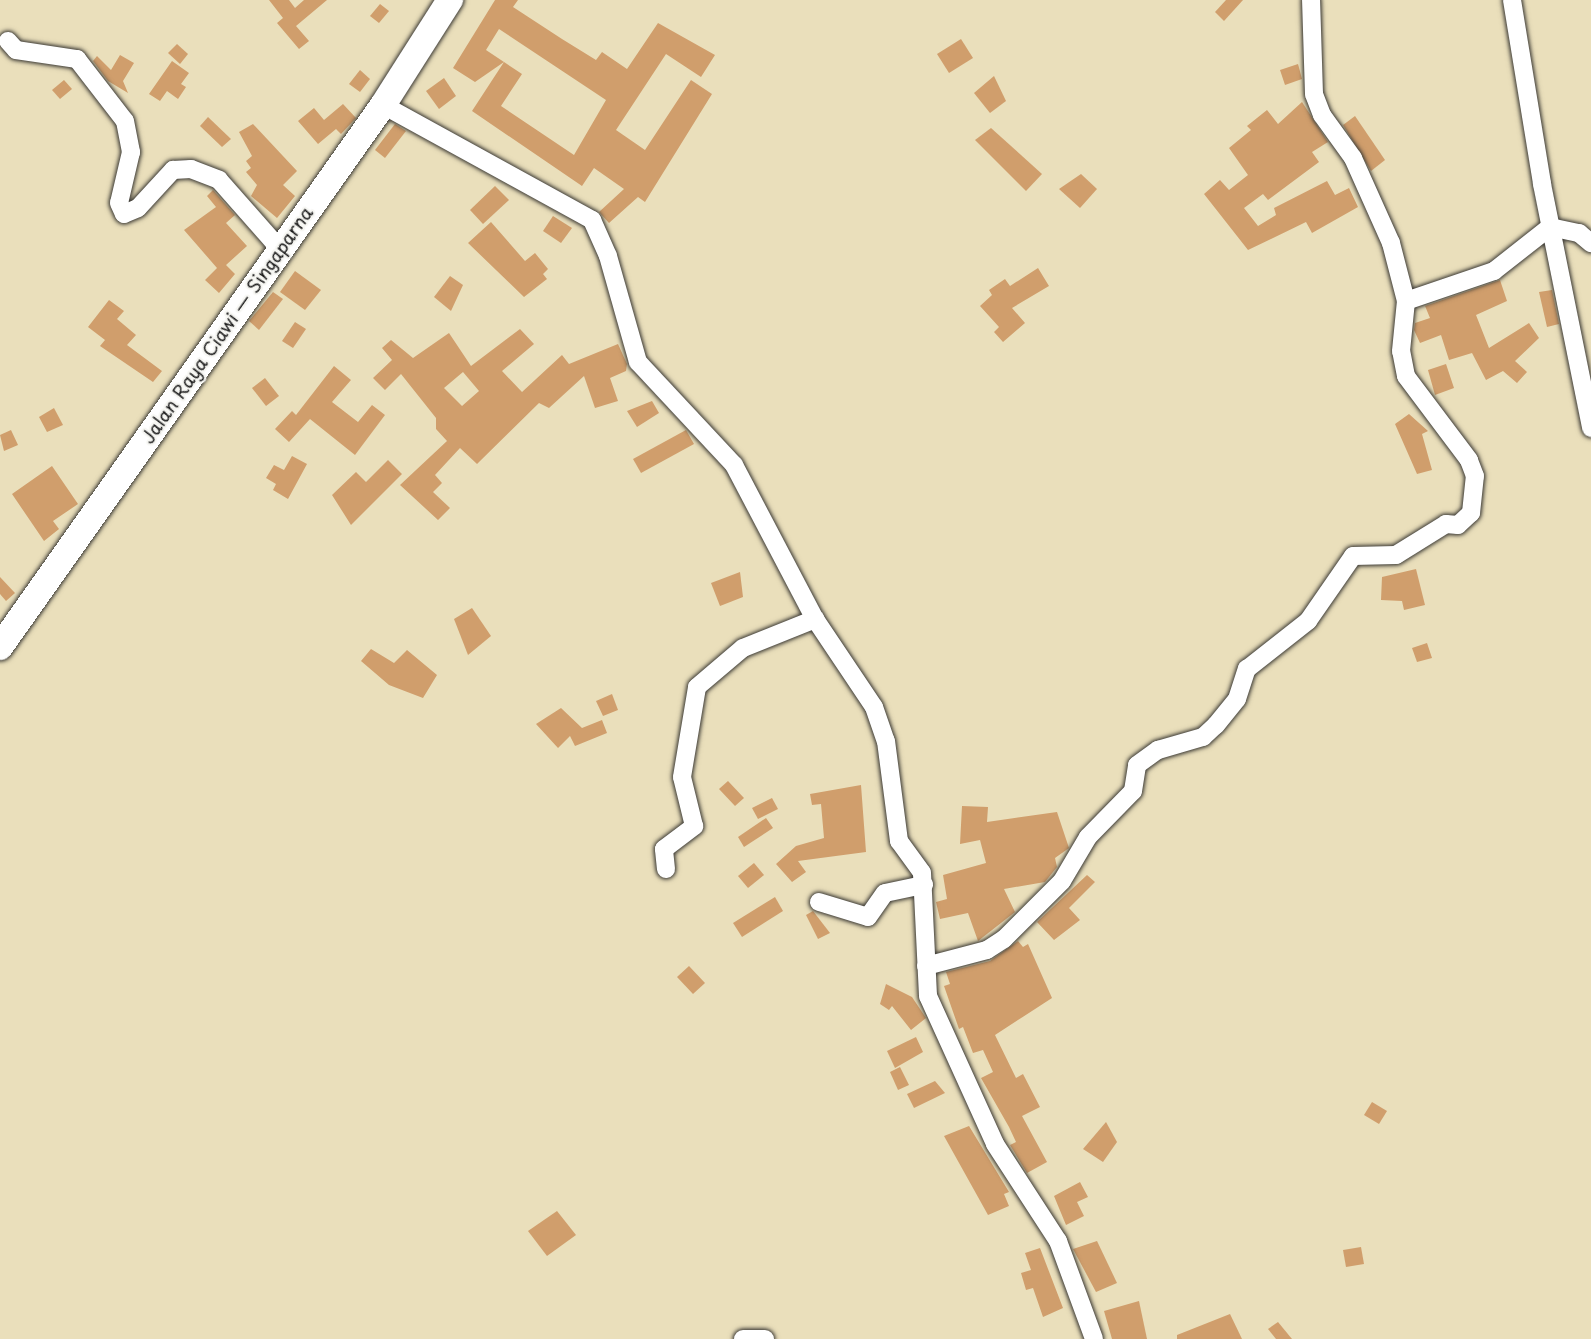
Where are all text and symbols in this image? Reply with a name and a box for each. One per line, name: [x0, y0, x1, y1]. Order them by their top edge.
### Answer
street label: Jalan Raya Ciawi — Singaparna: [137, 202, 317, 448]

